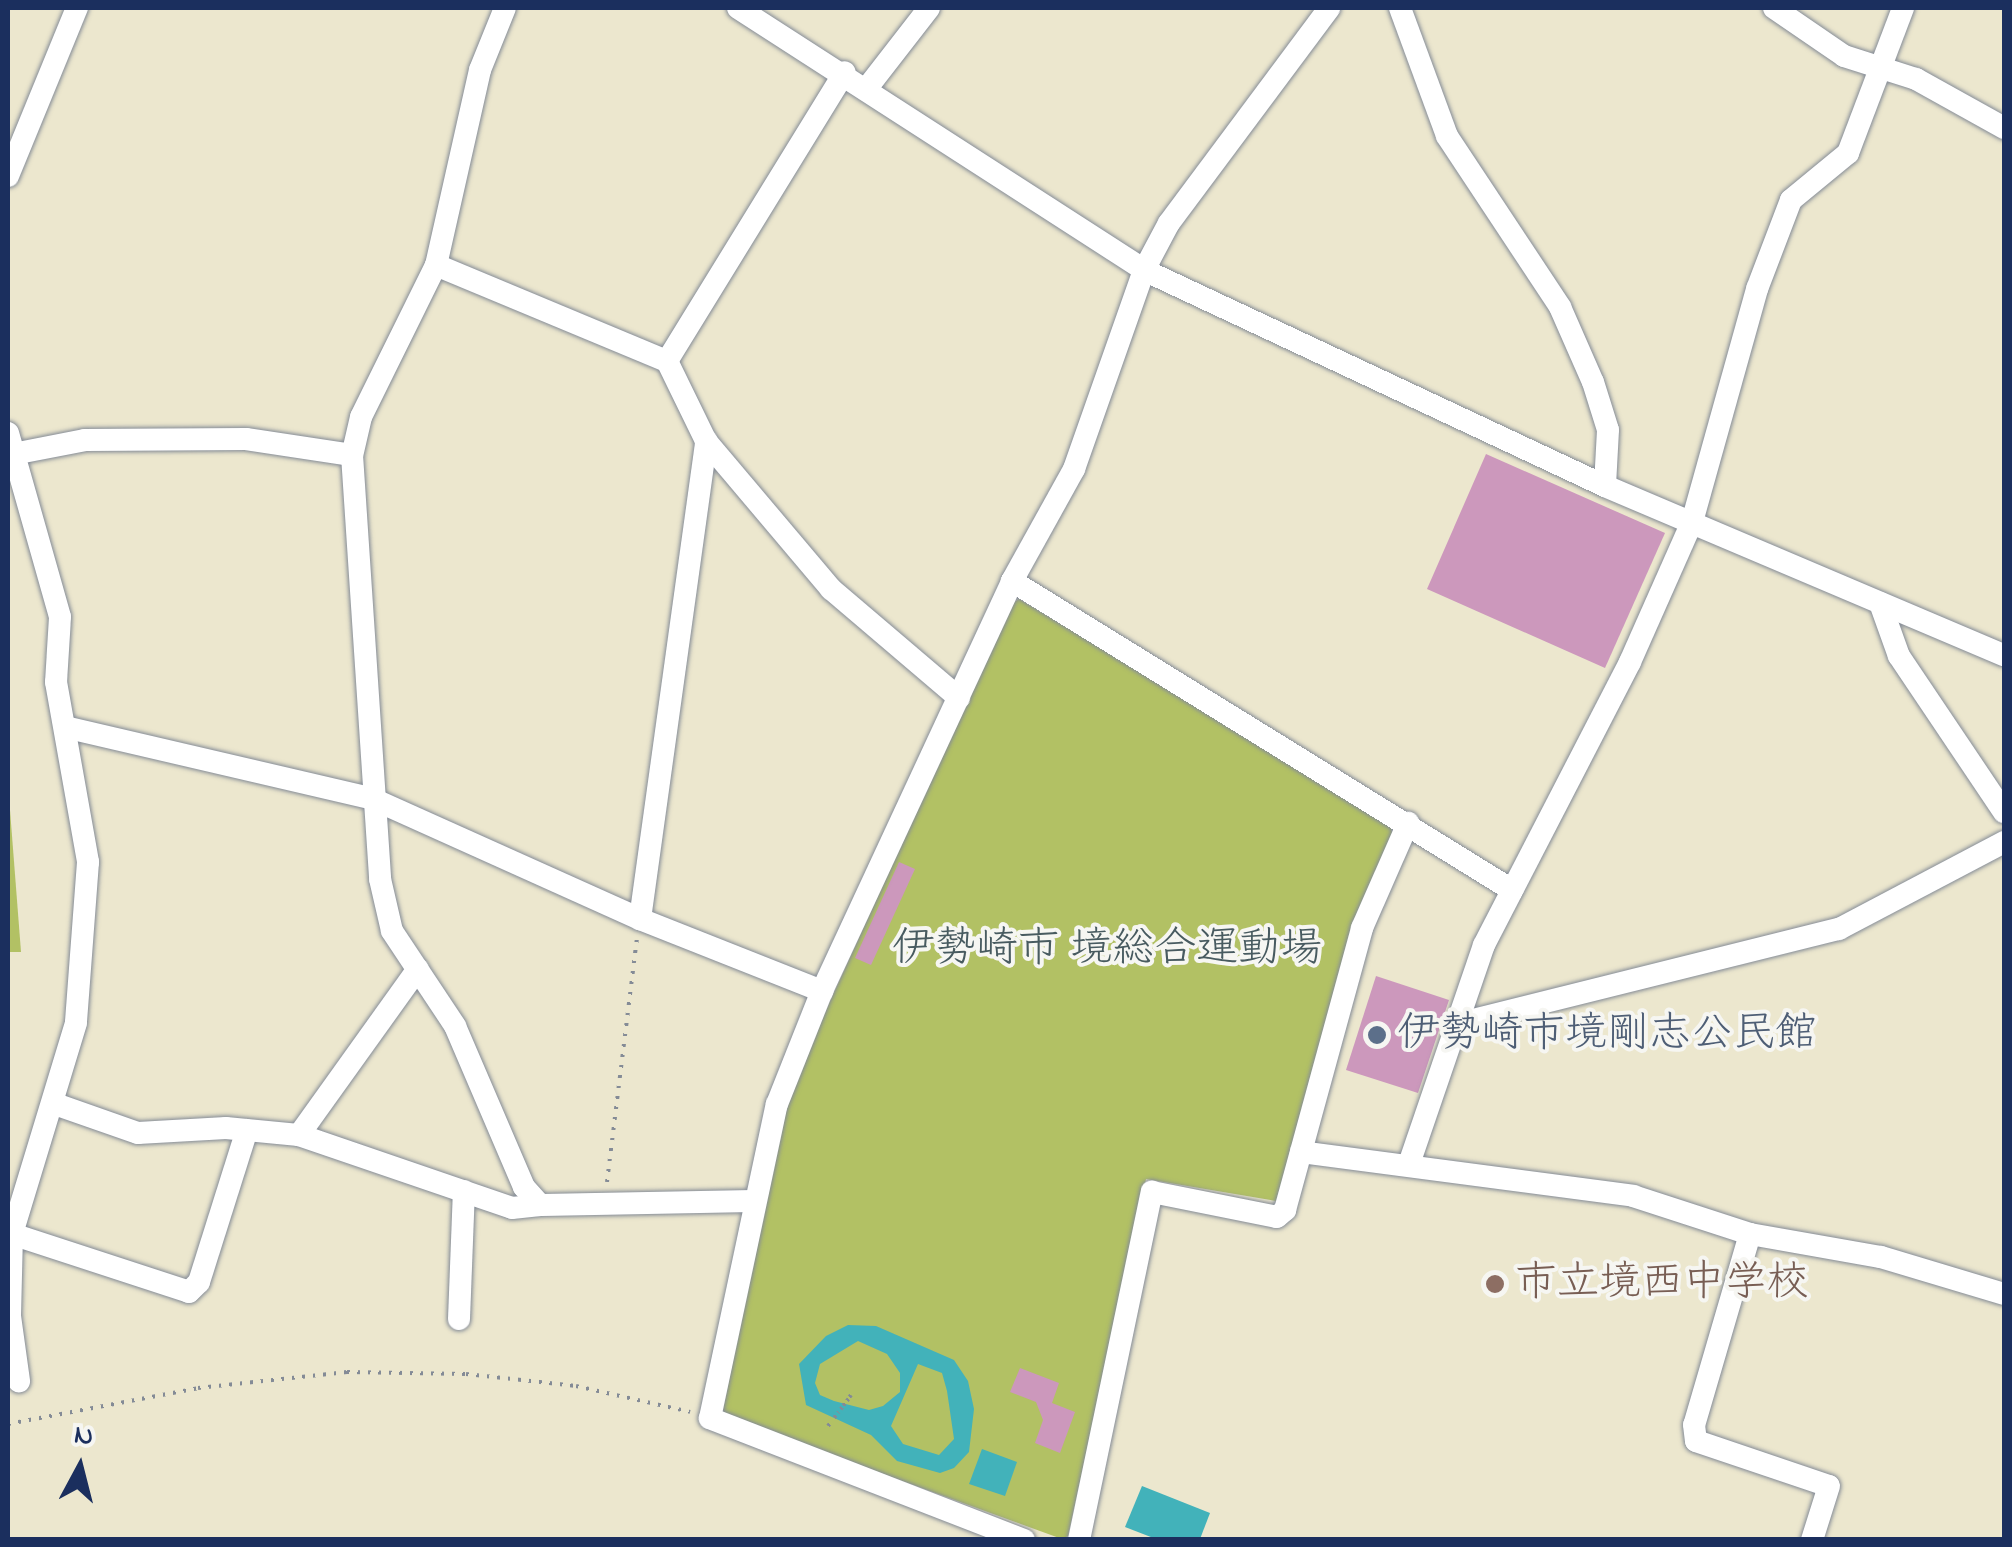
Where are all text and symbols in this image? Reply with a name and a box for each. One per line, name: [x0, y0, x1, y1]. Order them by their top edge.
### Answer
park label: 伊勢崎市 境総合運動場: [892, 925, 1322, 975]
place label: 伊勢崎市境剛志公民館: [1397, 1010, 1817, 1060]
marker: 伊勢崎市境剛志公民館: [1366, 1024, 1388, 1046]
place label: 市立境西中学校: [1515, 1259, 1809, 1309]
marker: 市立境西中学校: [1484, 1273, 1506, 1295]
text: N: [72, 1415, 96, 1458]
north arrow: [30, 1417, 130, 1517]

